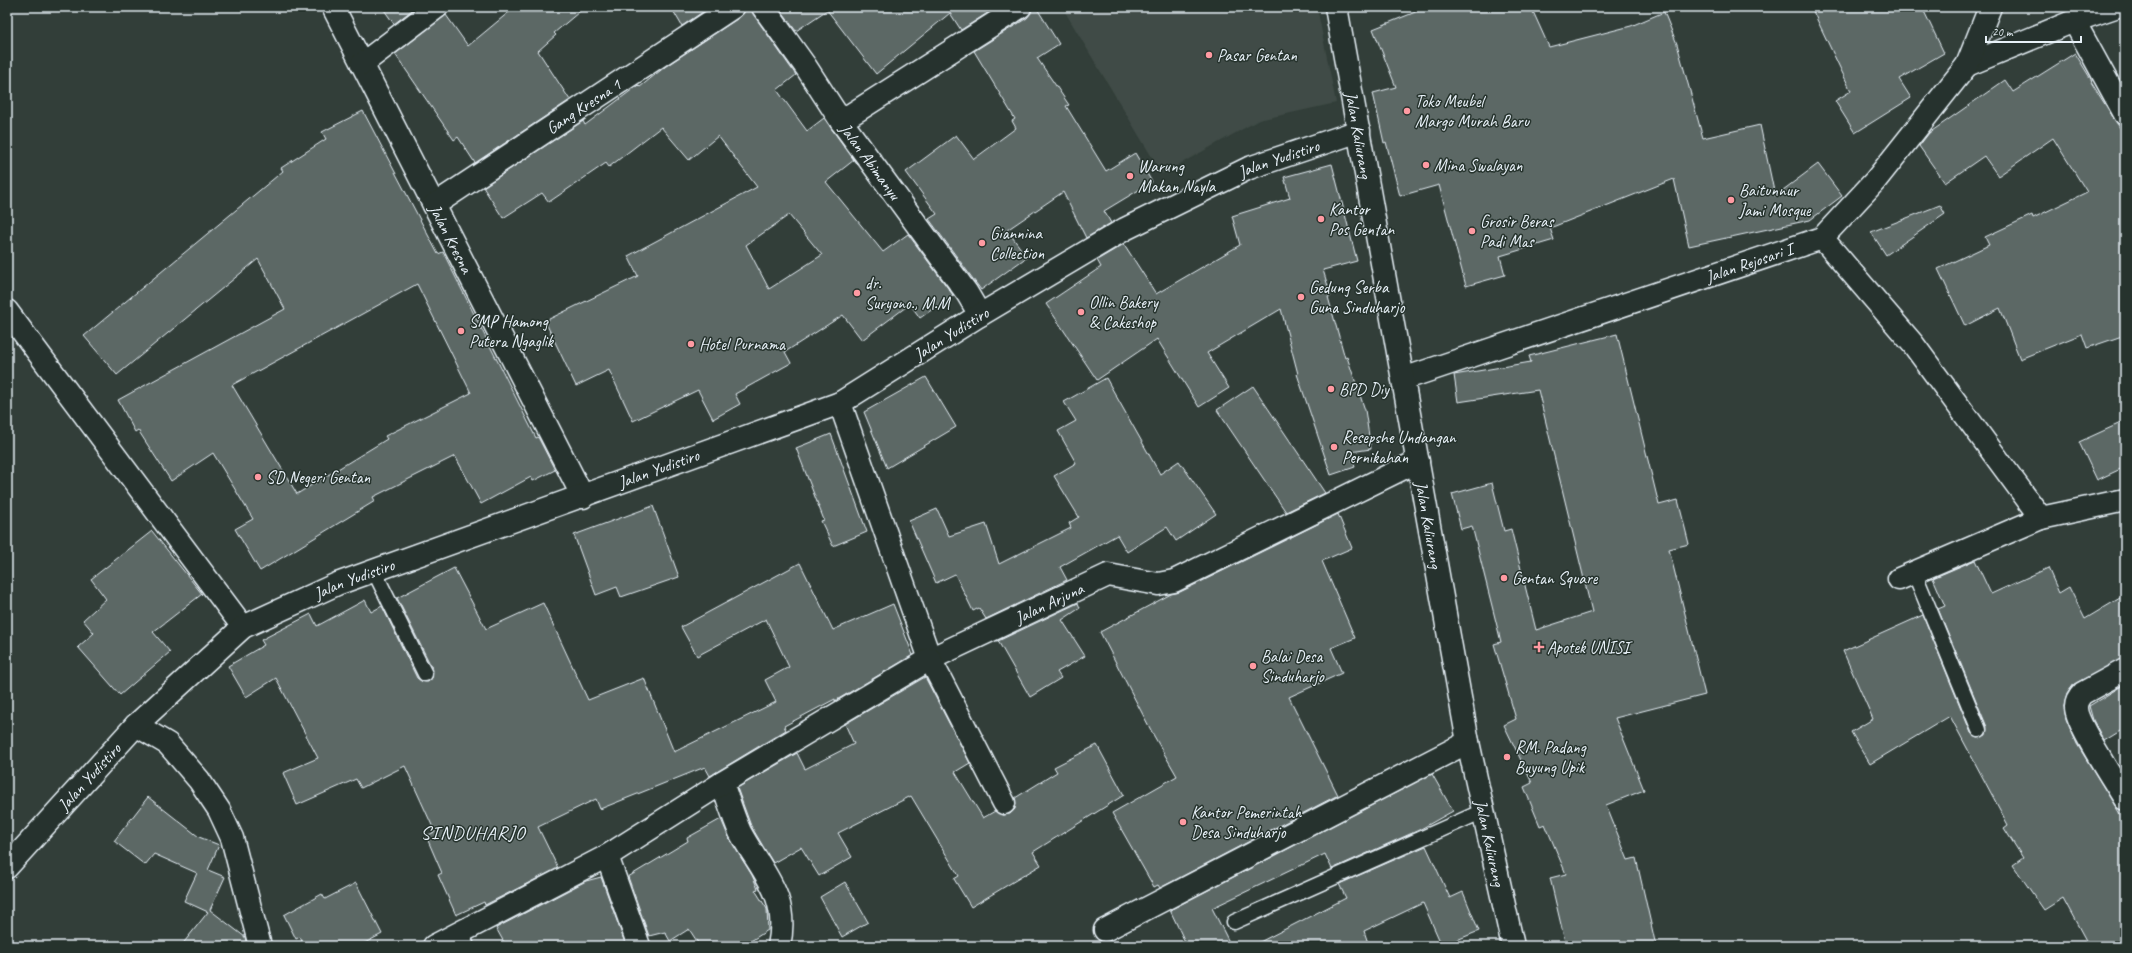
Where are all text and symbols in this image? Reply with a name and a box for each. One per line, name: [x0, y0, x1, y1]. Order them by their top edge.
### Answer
scale bar: [1986, 18, 2081, 44]
text: 20 m: [1992, 24, 2014, 40]
place label: Pasar Gentan: [1217, 45, 1297, 66]
marker: Pasar Gentan: [1204, 50, 1214, 60]
street label: Gang Kresna 1: [542, 73, 626, 139]
street label: Jalan Kaliurang: [1341, 89, 1377, 181]
place label: Toko Meubel Margo Murah Baru: [1415, 91, 1531, 132]
marker: Toko Meubel Margo Murah Baru: [1402, 106, 1412, 116]
street label: Jalan Abimanyu: [835, 118, 906, 205]
street label: Jalan Yudistiro: [1233, 134, 1323, 183]
place label: Mina Swalayan: [1434, 155, 1523, 176]
place label: Warung Makan Nayla: [1138, 156, 1217, 197]
marker: Mina Swalayan: [1421, 160, 1431, 170]
marker: Warung Makan Nayla: [1125, 171, 1135, 181]
place label: Baitunnur Jami Mosque: [1738, 180, 1812, 221]
marker: Baitunnur Jami Mosque: [1726, 195, 1736, 205]
place label: Kantor Pos Gentan: [1329, 199, 1396, 240]
street label: Jalan Kresna: [424, 200, 478, 278]
place label: Grosir Beras Padi Mas: [1480, 211, 1554, 252]
marker: Kantor Pos Gentan: [1316, 214, 1326, 224]
place label: Giannina Collection: [990, 223, 1044, 264]
marker: Grosir Beras Padi Mas: [1467, 226, 1477, 236]
street label: Jalan Rejosari I: [1702, 237, 1799, 287]
marker: Giannina Collection: [977, 238, 987, 248]
place label: dr. Suryono., M.M: [865, 273, 951, 314]
place label: Gedung Serba Guna Sinduharjo: [1309, 277, 1406, 318]
marker: dr. Suryono., M.M: [852, 288, 862, 298]
place label: Ollin Bakery & Cakeshop: [1089, 292, 1159, 333]
marker: Gedung Serba Guna Sinduharjo: [1296, 292, 1306, 302]
street label: Jalan Yudistiro: [909, 301, 993, 365]
marker: Ollin Bakery & Cakeshop: [1076, 307, 1086, 317]
place label: SMP Hamong Putera Ngaglik: [469, 311, 555, 352]
marker: SMP Hamong Putera Ngaglik: [456, 326, 466, 336]
place label: Hotel Purnama: [699, 334, 786, 355]
marker: Hotel Purnama: [686, 339, 696, 349]
place label: BPD Diy: [1339, 379, 1390, 400]
marker: BPD Diy: [1326, 384, 1336, 394]
place label: Resepshe Undangan Pernikahan: [1342, 427, 1457, 468]
marker: Resepshe Undangan Pernikahan: [1329, 442, 1339, 452]
street label: Jalan Yudistiro: [614, 444, 703, 493]
place label: SD Negeri Gentan: [266, 467, 371, 488]
marker: SD Negeri Gentan: [253, 472, 263, 482]
street label: Jalan Kaliurang: [1411, 479, 1447, 571]
street label: Jalan Yudistiro: [309, 553, 398, 604]
place label: Gentan Square: [1512, 568, 1599, 589]
marker: Gentan Square: [1499, 573, 1509, 583]
street label: Jalan Arjuna: [1010, 577, 1088, 628]
place label: Apotek UNISI: [1547, 637, 1633, 658]
marker: Apotek UNISI: [1534, 642, 1544, 652]
place label: Balai Desa Sinduharjo: [1261, 646, 1325, 687]
marker: Balai Desa Sinduharjo: [1248, 661, 1258, 671]
place label: RM. Padang Buyung Upik: [1515, 737, 1587, 778]
street label: Jalan Yudistiro: [52, 738, 126, 816]
marker: RM. Padang Buyung Upik: [1502, 752, 1512, 762]
street label: Jalan Kaliurang: [1470, 797, 1510, 889]
place label: Kantor Pemerintah Desa Sinduharjo: [1191, 802, 1303, 843]
marker: Kantor Pemerintah Desa Sinduharjo: [1178, 817, 1188, 827]
district label: SINDUHARJO: [421, 821, 527, 845]

